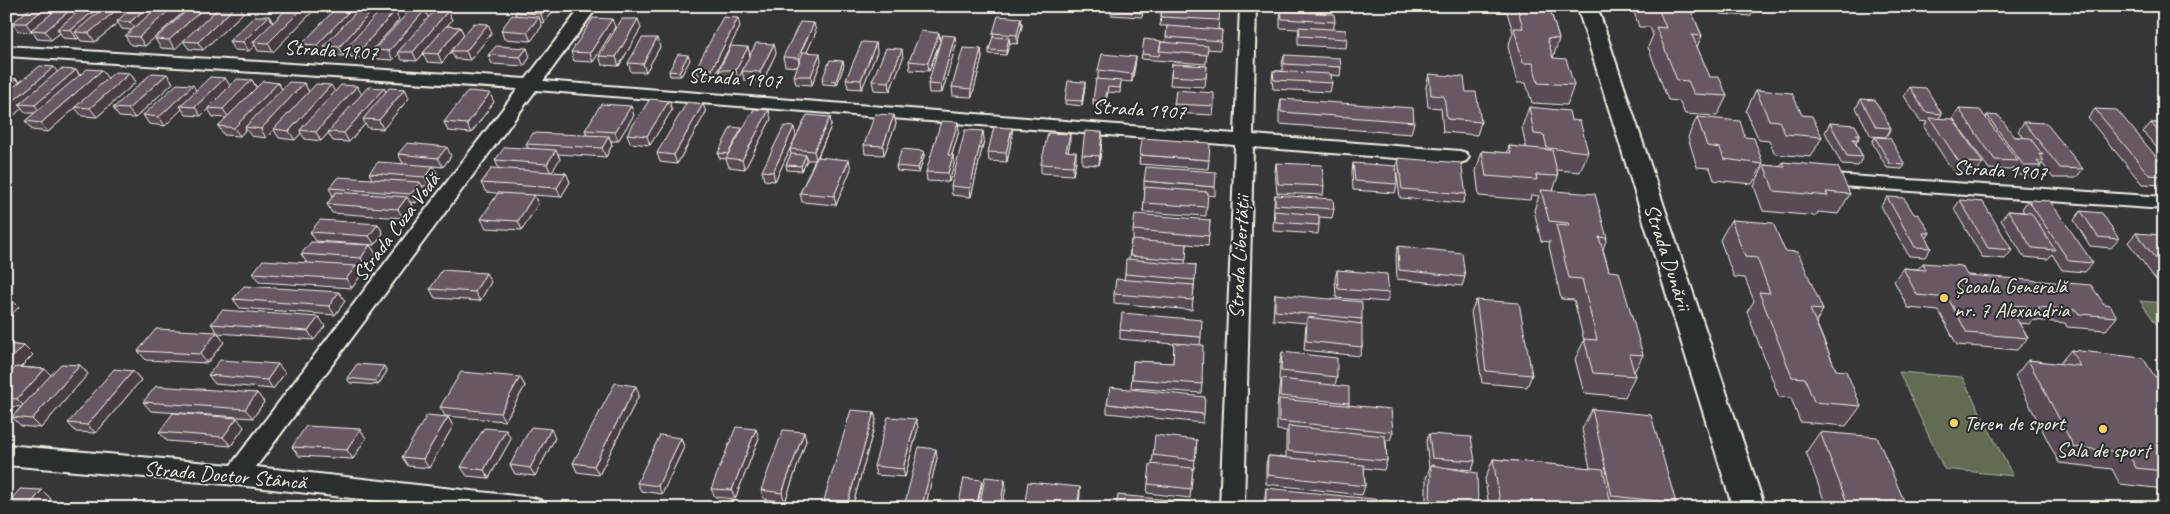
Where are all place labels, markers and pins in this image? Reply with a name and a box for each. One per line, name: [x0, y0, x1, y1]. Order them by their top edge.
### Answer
place label: Școala Generală nr. 7 Alexandria: [1954, 273, 2072, 323]
marker: Școala Generală nr. 7 Alexandria: [1938, 292, 1950, 304]
place label: Teren de sport: [1964, 410, 2067, 436]
marker: Teren de sport: [1948, 417, 1960, 429]
marker: Sala de sport: [2097, 423, 2109, 435]
place label: Sala de sport: [2056, 437, 2153, 463]

